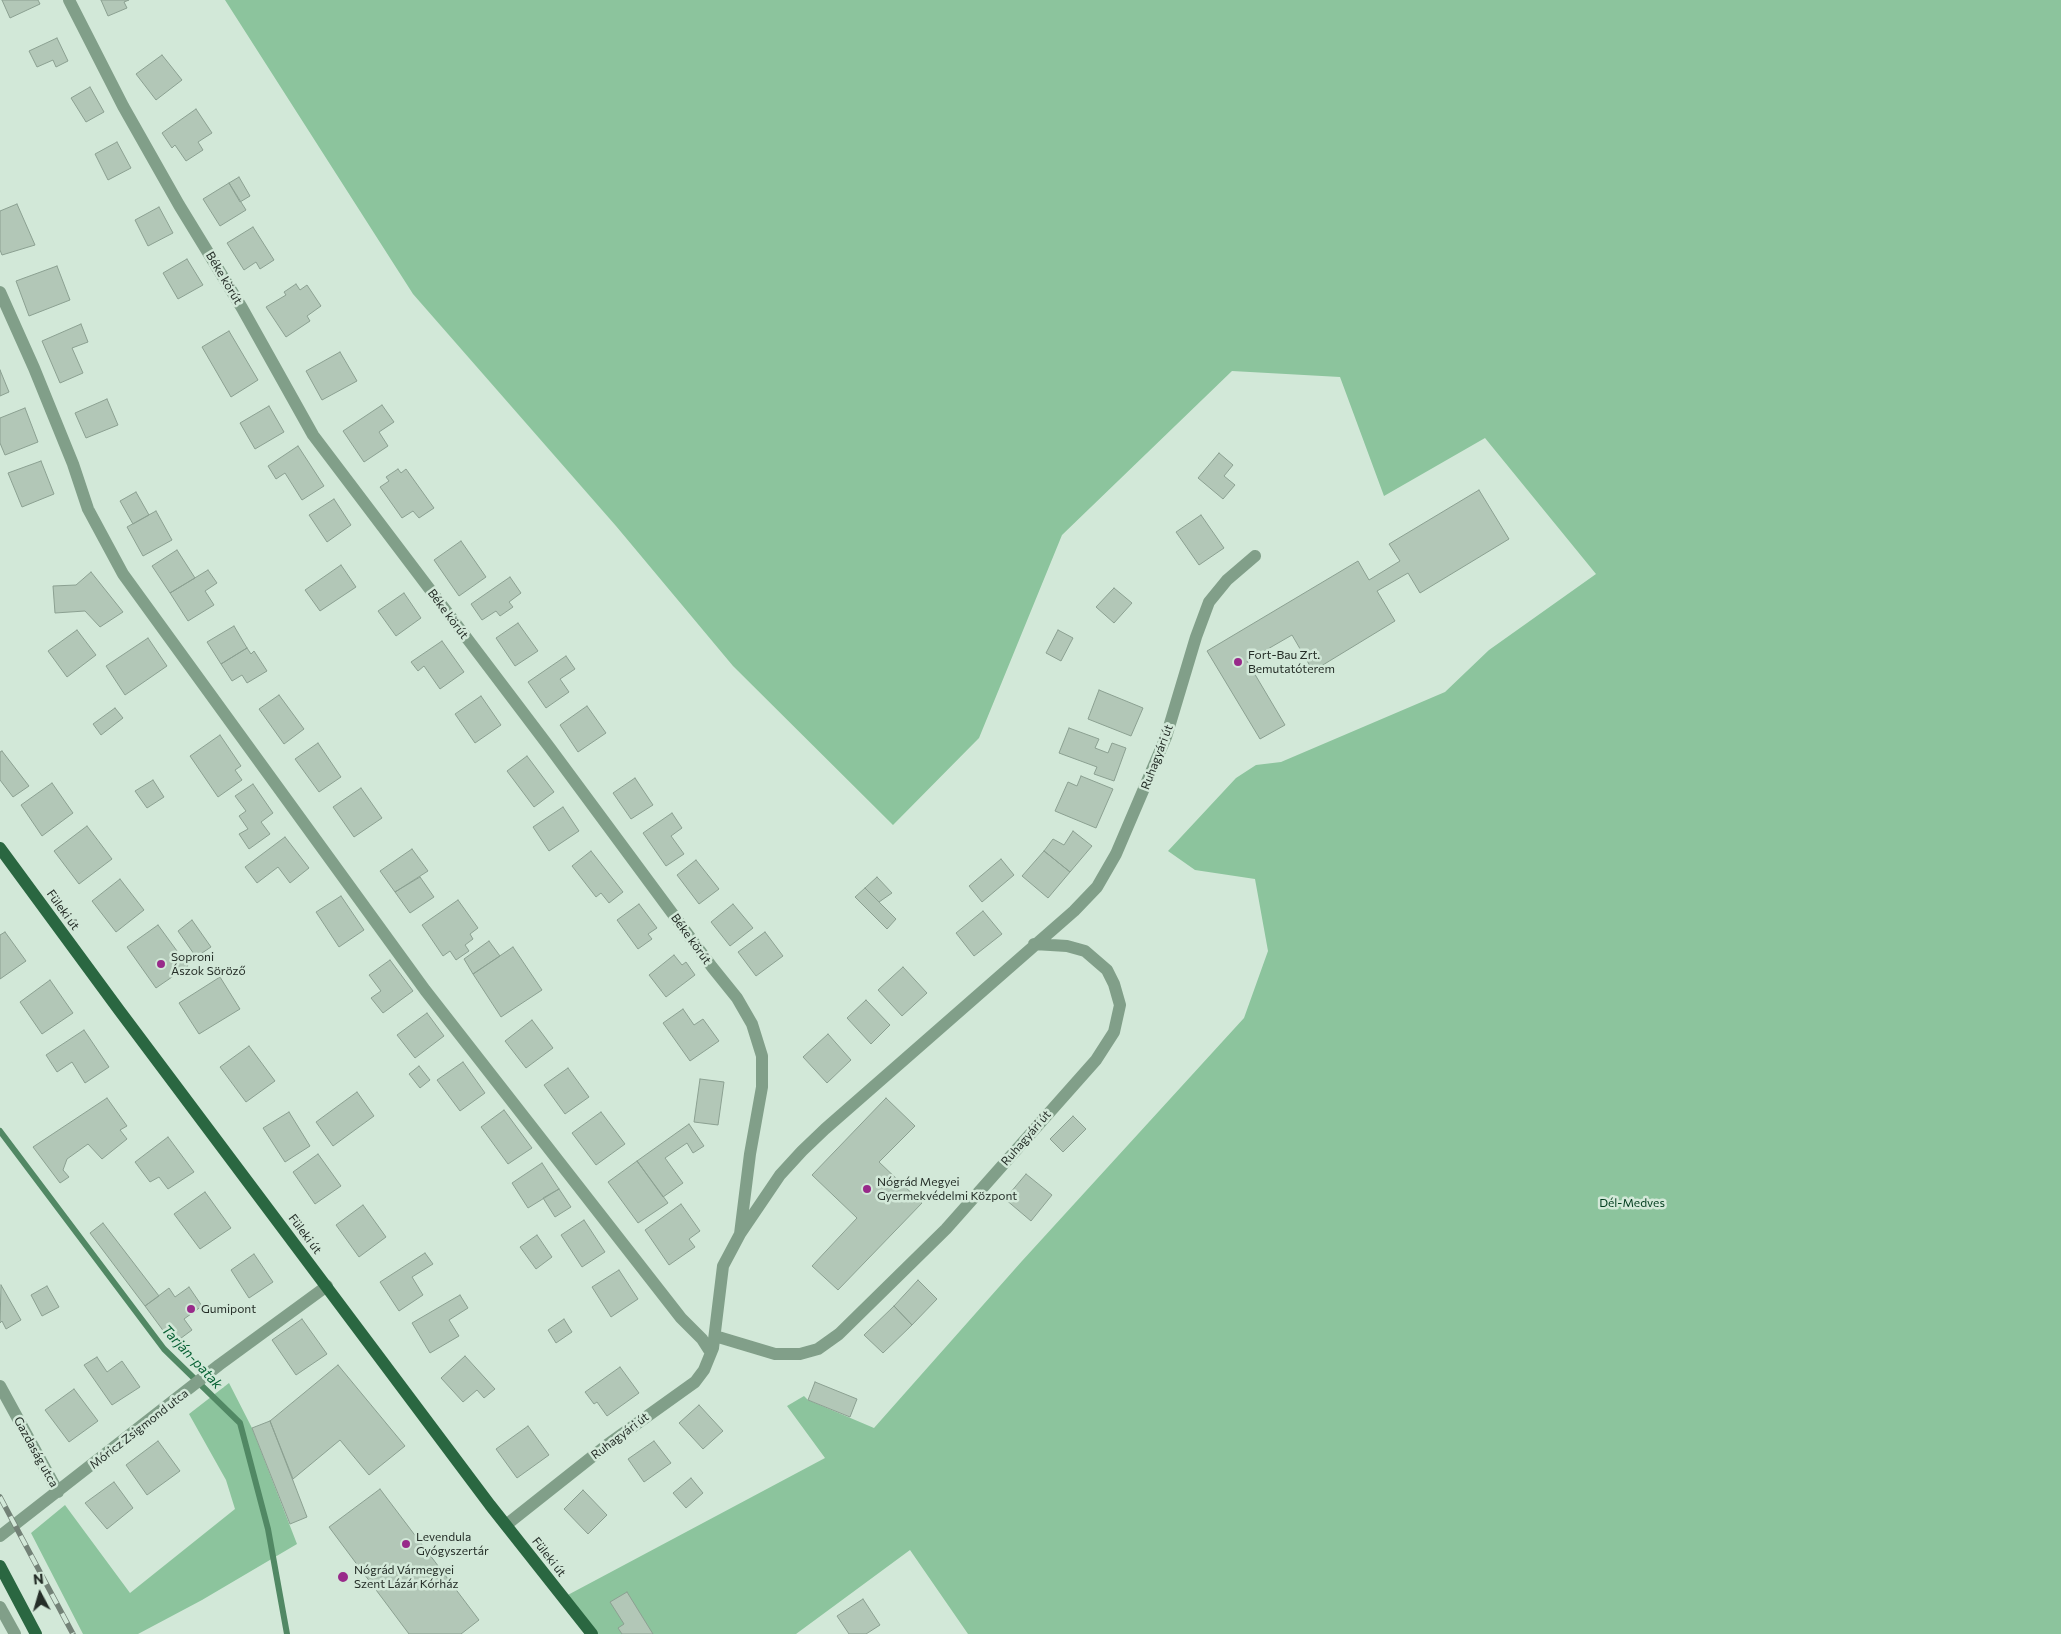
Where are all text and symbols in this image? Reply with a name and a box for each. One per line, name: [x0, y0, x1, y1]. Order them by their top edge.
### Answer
street label: Béke körút: [203, 249, 245, 307]
street label: Béke körút: [425, 586, 471, 642]
place label: Fort-Bau Zrt. Bemutatóterem: [1248, 648, 1335, 676]
marker: Fort-Bau Zrt. Bemutatóterem: [1232, 656, 1244, 668]
street label: Ruhagyári út: [1138, 722, 1176, 792]
street label: Füleki út: [44, 887, 82, 933]
street label: Béke körút: [668, 911, 714, 967]
place label: Soproni Ászok Söröző: [171, 950, 246, 978]
marker: Soproni Ászok Söröző: [155, 958, 167, 970]
street label: Ruhagyári út: [998, 1107, 1054, 1169]
place label: Nógrád Megyei Gyermekvédelmi Központ: [877, 1175, 1017, 1203]
marker: Nógrád Megyei Gyermekvédelmi Központ: [861, 1183, 873, 1195]
park label: Dél-Medves: [1599, 1196, 1665, 1210]
street label: Füleki út: [285, 1211, 325, 1257]
place label: Gumipont: [201, 1302, 256, 1316]
marker: Gumipont: [185, 1303, 197, 1315]
water label: Tarján-patak: [158, 1321, 226, 1393]
street label: Móricz Zsigmond utca: [87, 1386, 191, 1472]
street label: Ruhagyári út: [588, 1410, 652, 1462]
street label: Gazdaság utca: [11, 1414, 61, 1490]
place label: Levendula Gyógyszertár: [416, 1530, 489, 1558]
street label: Füleki út: [529, 1534, 569, 1580]
marker: Levendula Gyógyszertár: [400, 1538, 412, 1550]
place label: Nógrád Vármegyei Szent Lázár Kórház: [354, 1563, 458, 1591]
north arrow: [15, 1569, 65, 1619]
text: N: [32, 1570, 44, 1588]
marker: Nógrád Vármegyei Szent Lázár Kórház: [336, 1570, 350, 1584]

